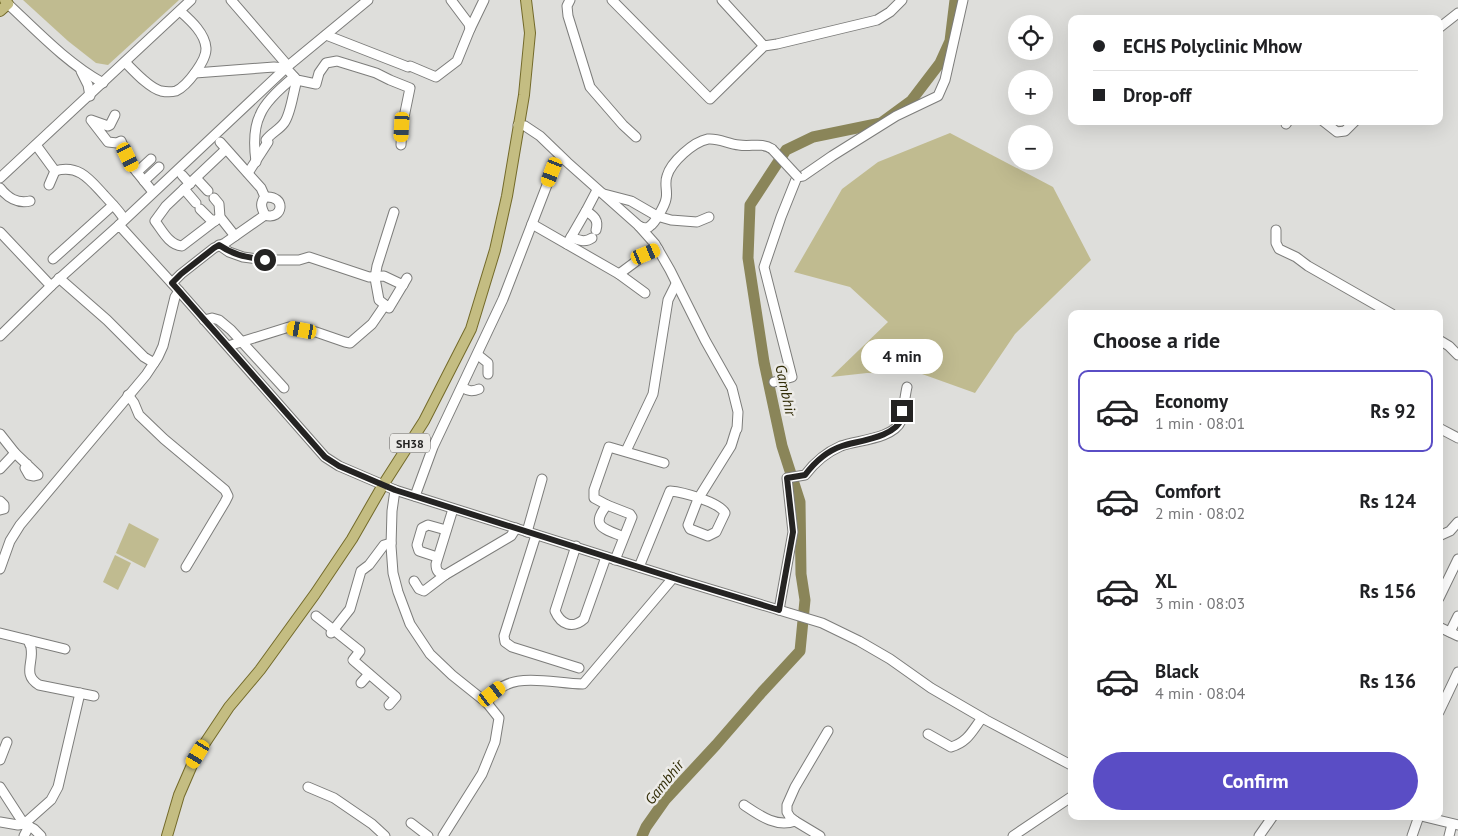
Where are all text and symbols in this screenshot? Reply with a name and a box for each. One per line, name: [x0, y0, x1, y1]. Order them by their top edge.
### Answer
map controls: [1008, 15, 1053, 170]
button: locate: [1008, 15, 1053, 60]
text: ECHS Polyclinic Mhow: [1123, 34, 1302, 58]
button: +: [1008, 70, 1053, 115]
text: Drop-off: [1123, 83, 1191, 107]
car: [393, 112, 410, 142]
button: −: [1008, 125, 1053, 170]
car: [114, 140, 141, 174]
car: [539, 155, 564, 189]
car: [629, 241, 662, 267]
route start: [254, 249, 276, 271]
car: [285, 320, 318, 340]
text: Choose a ride: [1093, 326, 1220, 354]
callout: 4 min: [861, 338, 943, 374]
text: 4 min: [882, 346, 922, 366]
water label: Gambhir: [771, 363, 801, 418]
icon: car: [1095, 389, 1140, 434]
text: Economy: [1155, 389, 1228, 413]
text: Rs 92: [1370, 399, 1416, 423]
route end: [891, 400, 913, 422]
text: 1 min · 08:01: [1155, 413, 1245, 433]
road number: SH38: [390, 433, 430, 452]
icon: car: [1095, 479, 1140, 524]
text: Comfort: [1155, 479, 1221, 503]
text: Rs 124: [1359, 489, 1416, 513]
text: 2 min · 08:02: [1155, 503, 1245, 523]
icon: car: [1095, 569, 1140, 614]
text: XL: [1155, 569, 1177, 593]
text: Rs 156: [1359, 579, 1416, 603]
text: 3 min · 08:03: [1155, 593, 1245, 613]
icon: car: [1095, 659, 1140, 704]
text: Black: [1155, 659, 1199, 683]
text: Rs 136: [1359, 669, 1416, 693]
car: [475, 679, 508, 709]
text: 4 min · 08:04: [1155, 683, 1245, 703]
car: [183, 737, 212, 771]
button: Confirm: [1093, 752, 1418, 810]
water label: Gambhir: [640, 755, 688, 808]

